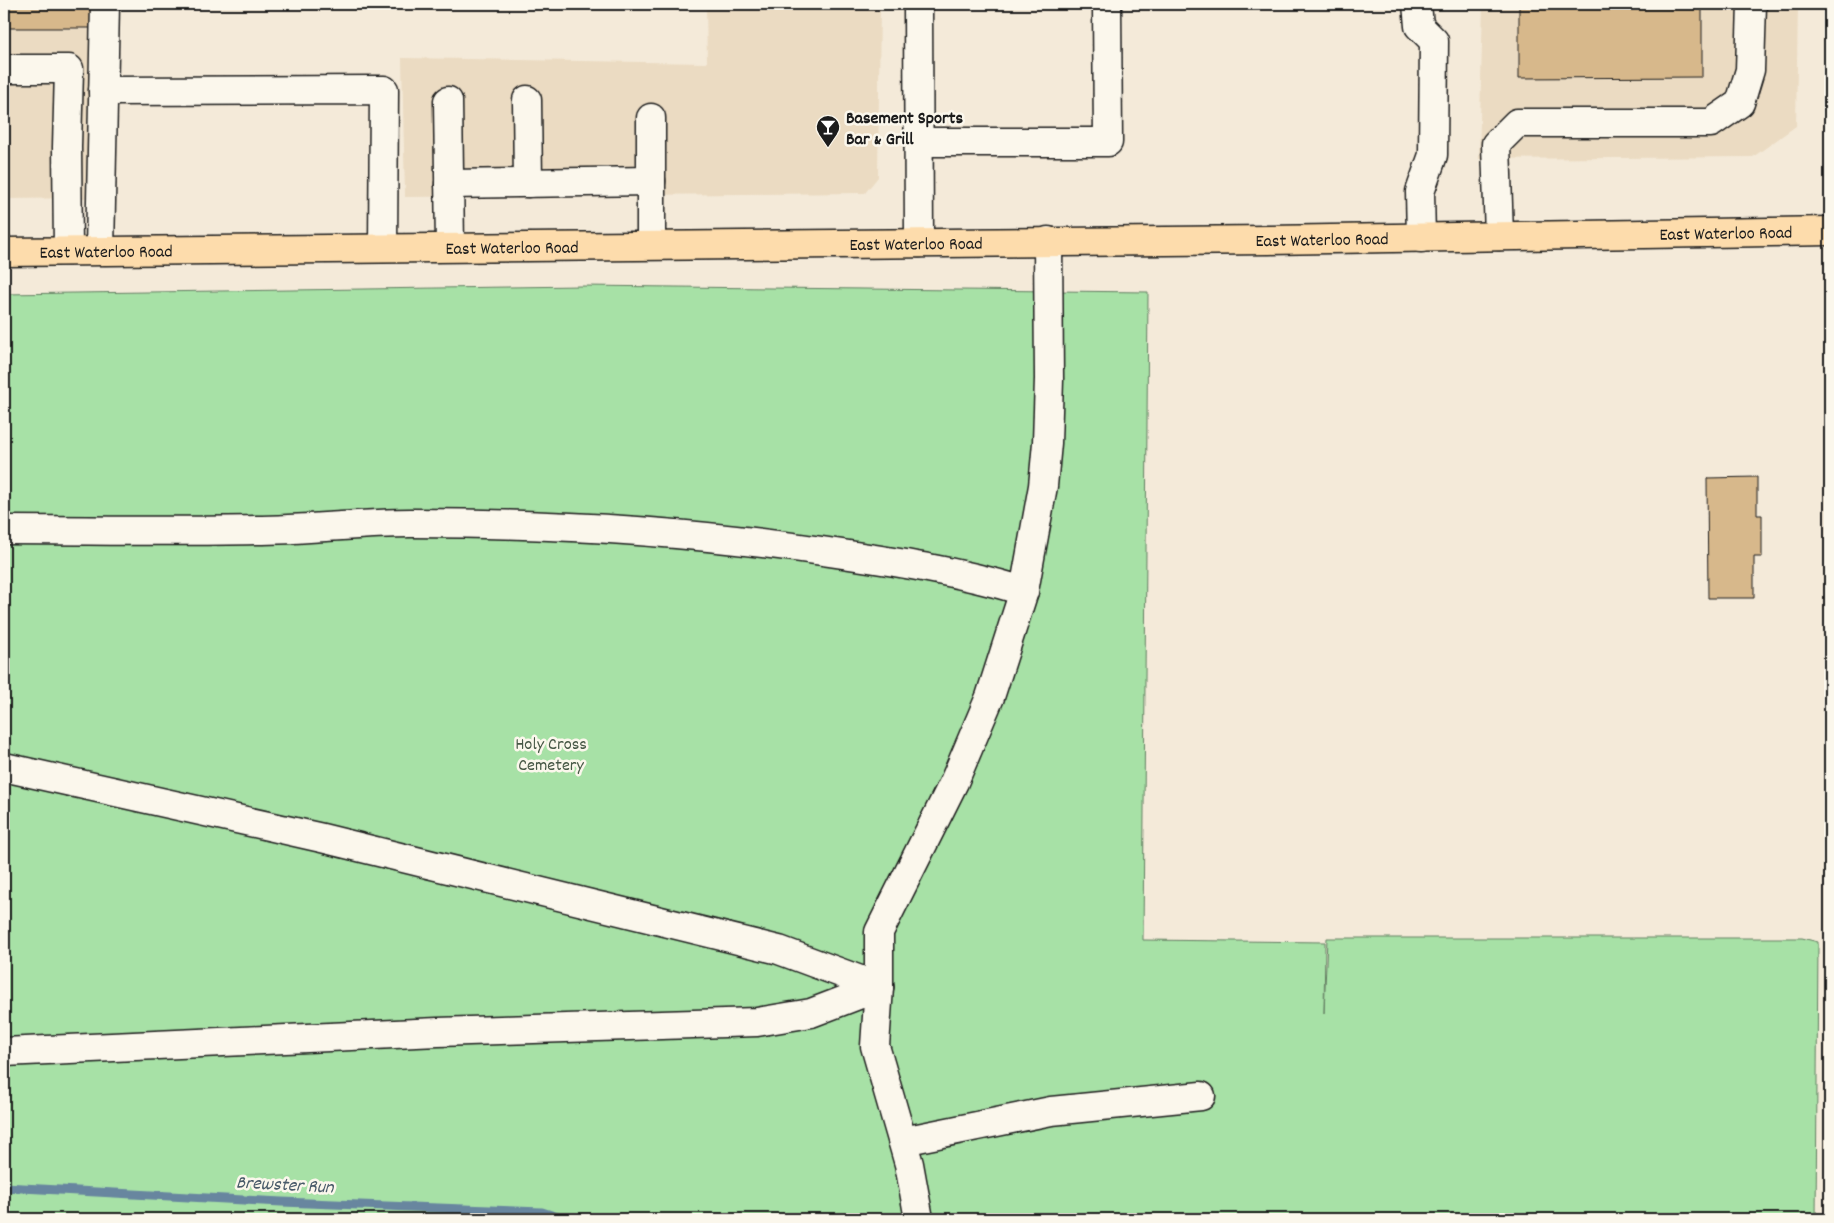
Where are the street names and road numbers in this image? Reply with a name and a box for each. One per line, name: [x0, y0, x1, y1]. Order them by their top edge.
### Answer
street label: East Waterloo Road: [1659, 222, 1793, 249]
street label: East Waterloo Road: [1255, 228, 1389, 255]
street label: East Waterloo Road: [849, 233, 983, 259]
street label: East Waterloo Road: [445, 237, 579, 263]
street label: East Waterloo Road: [39, 240, 173, 267]

